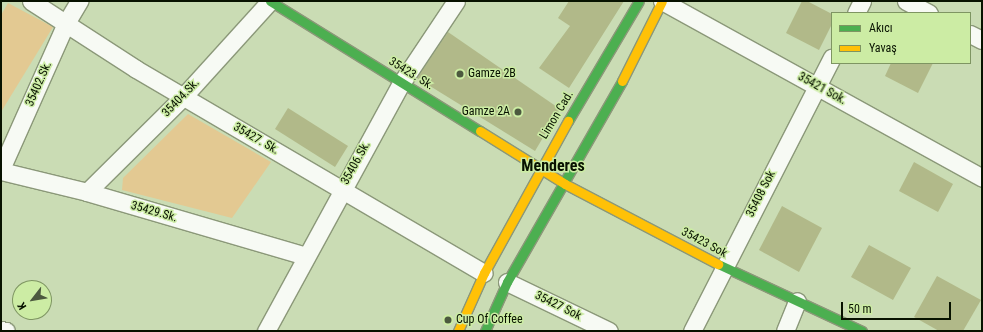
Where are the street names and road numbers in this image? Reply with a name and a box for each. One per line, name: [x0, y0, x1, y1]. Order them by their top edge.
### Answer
street label: 35423. Sk.: [386, 55, 436, 93]
street label: 35402.Sk.: [23, 59, 55, 109]
street label: 35421 Sok.: [795, 70, 849, 108]
street label: 35404.Sk.: [159, 76, 203, 120]
street label: Limon Cad.: [537, 88, 577, 142]
street label: 35427. Sk.: [231, 120, 281, 158]
street label: 35406.Sk.: [338, 139, 374, 187]
street label: 35408 Sok: [743, 168, 779, 220]
street label: 35429.Sk.: [129, 199, 179, 225]
street label: 35423 Sok: [679, 225, 729, 261]
street label: 35427 Sok: [532, 289, 584, 323]

